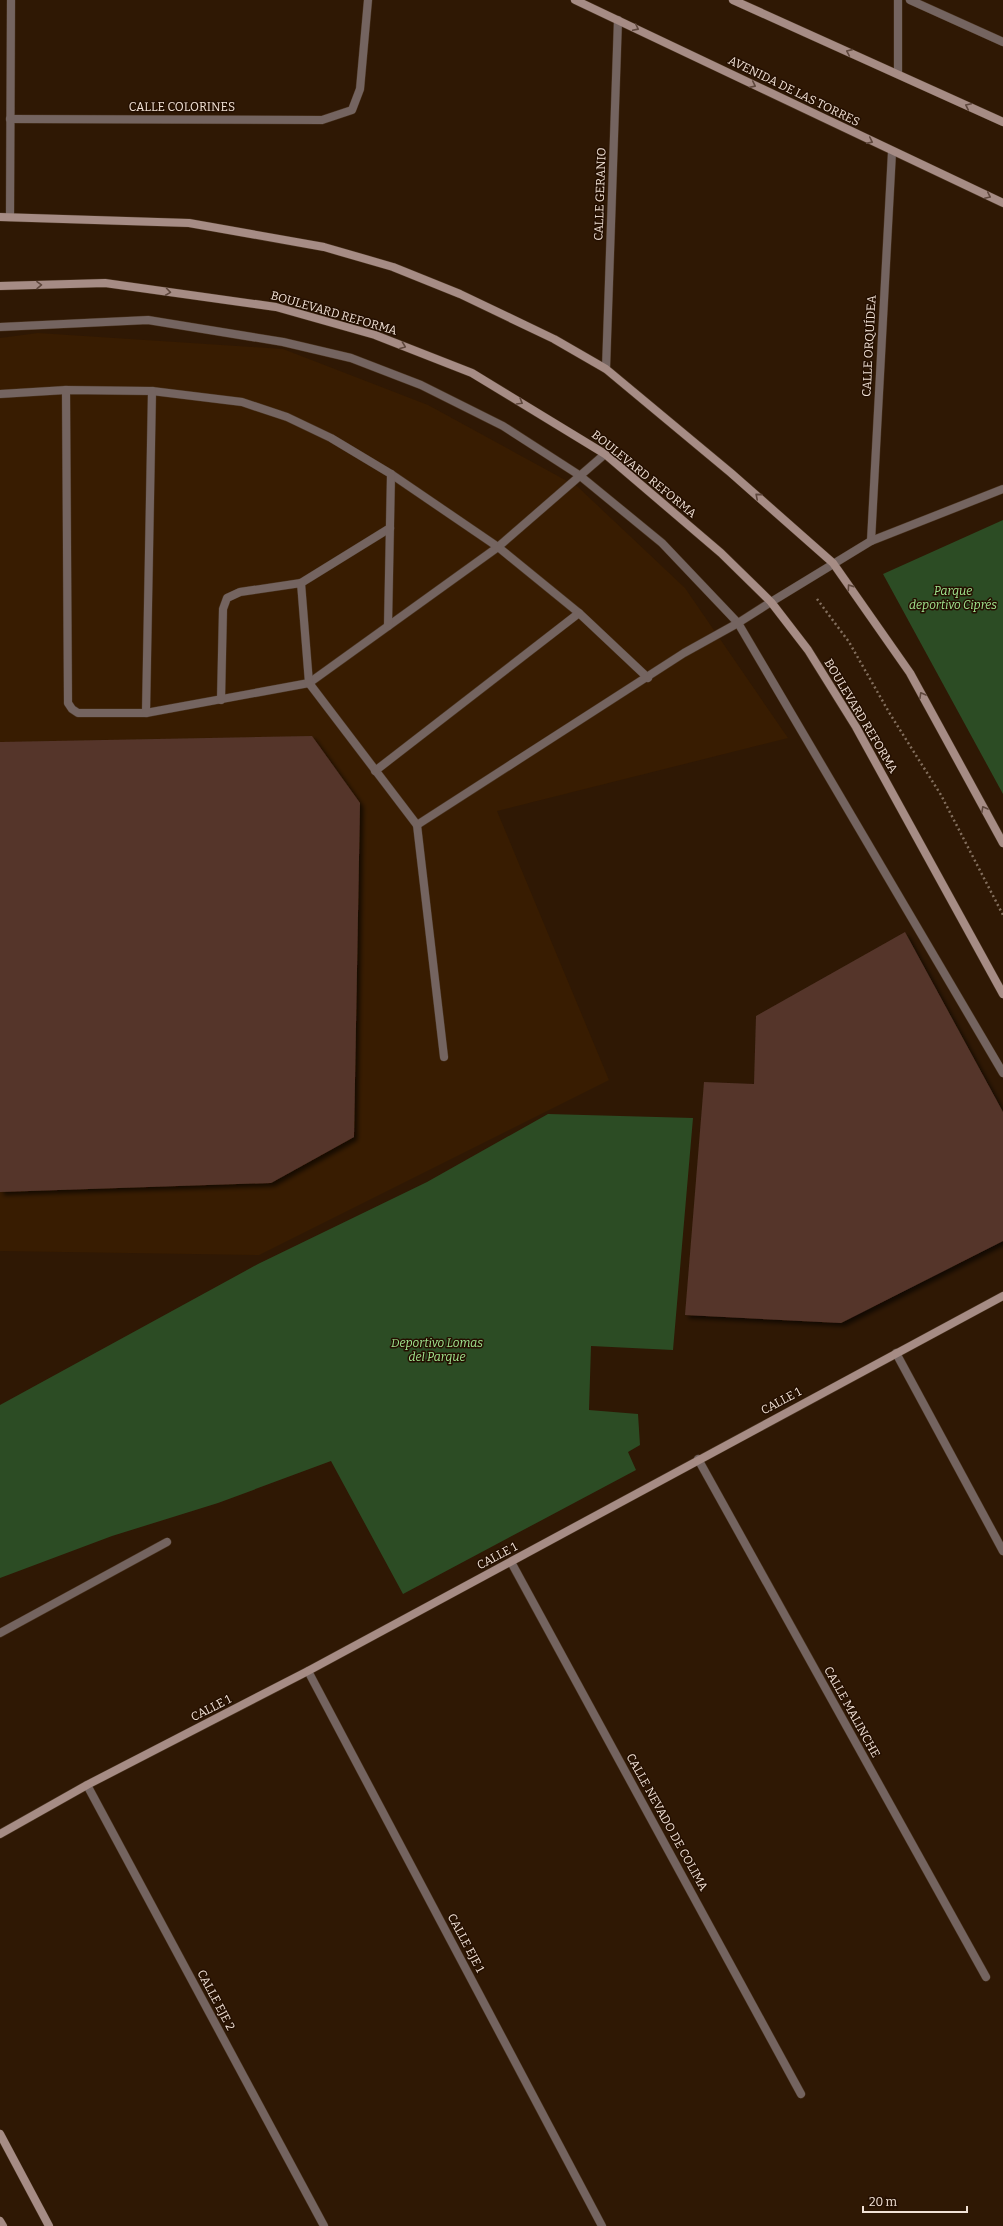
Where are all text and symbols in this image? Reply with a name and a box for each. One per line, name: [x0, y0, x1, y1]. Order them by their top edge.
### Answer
one-way arrow: [632, 23, 639, 31]
one-way arrow: [846, 49, 854, 57]
street label: AVENIDA DE LAS TORRES: [726, 53, 862, 129]
one-way arrow: [749, 80, 756, 88]
street label: CALLE COLORINES: [129, 100, 235, 114]
one-way arrow: [964, 103, 972, 111]
one-way arrow: [866, 136, 873, 144]
street label: CALLE GERANIO: [591, 147, 609, 241]
one-way arrow: [984, 191, 991, 199]
one-way arrow: [36, 281, 42, 289]
one-way arrow: [165, 287, 171, 296]
street label: BOULEVARD REFORMA: [269, 288, 399, 338]
street label: CALLE ORQUÍDEA: [858, 294, 879, 397]
one-way arrow: [400, 342, 407, 350]
one-way arrow: [516, 398, 523, 405]
street label: BOULEVARD REFORMA: [589, 427, 700, 521]
one-way arrow: [755, 494, 762, 501]
one-way arrow: [847, 584, 855, 591]
park label: Parque deportivo Ciprés: [909, 584, 997, 612]
street label: BOULEVARD REFORMA: [821, 656, 901, 776]
one-way arrow: [919, 692, 926, 699]
one-way arrow: [982, 806, 989, 813]
park label: Deportivo Lomas del Parque: [391, 1336, 483, 1364]
street label: CALLE 1: [759, 1385, 804, 1417]
street label: CALLE 1: [475, 1540, 520, 1572]
street label: CALLE MALINCHE: [821, 1664, 883, 1760]
street label: CALLE 1: [188, 1692, 234, 1724]
street label: CALLE NEVADO DE COLIMA: [623, 1751, 711, 1894]
street label: CALLE EJE 1: [445, 1911, 487, 1975]
street label: CALLE EJE 2: [194, 1967, 238, 2033]
scale bar: [863, 2188, 967, 2214]
text: 20 m: [869, 2195, 898, 2209]

